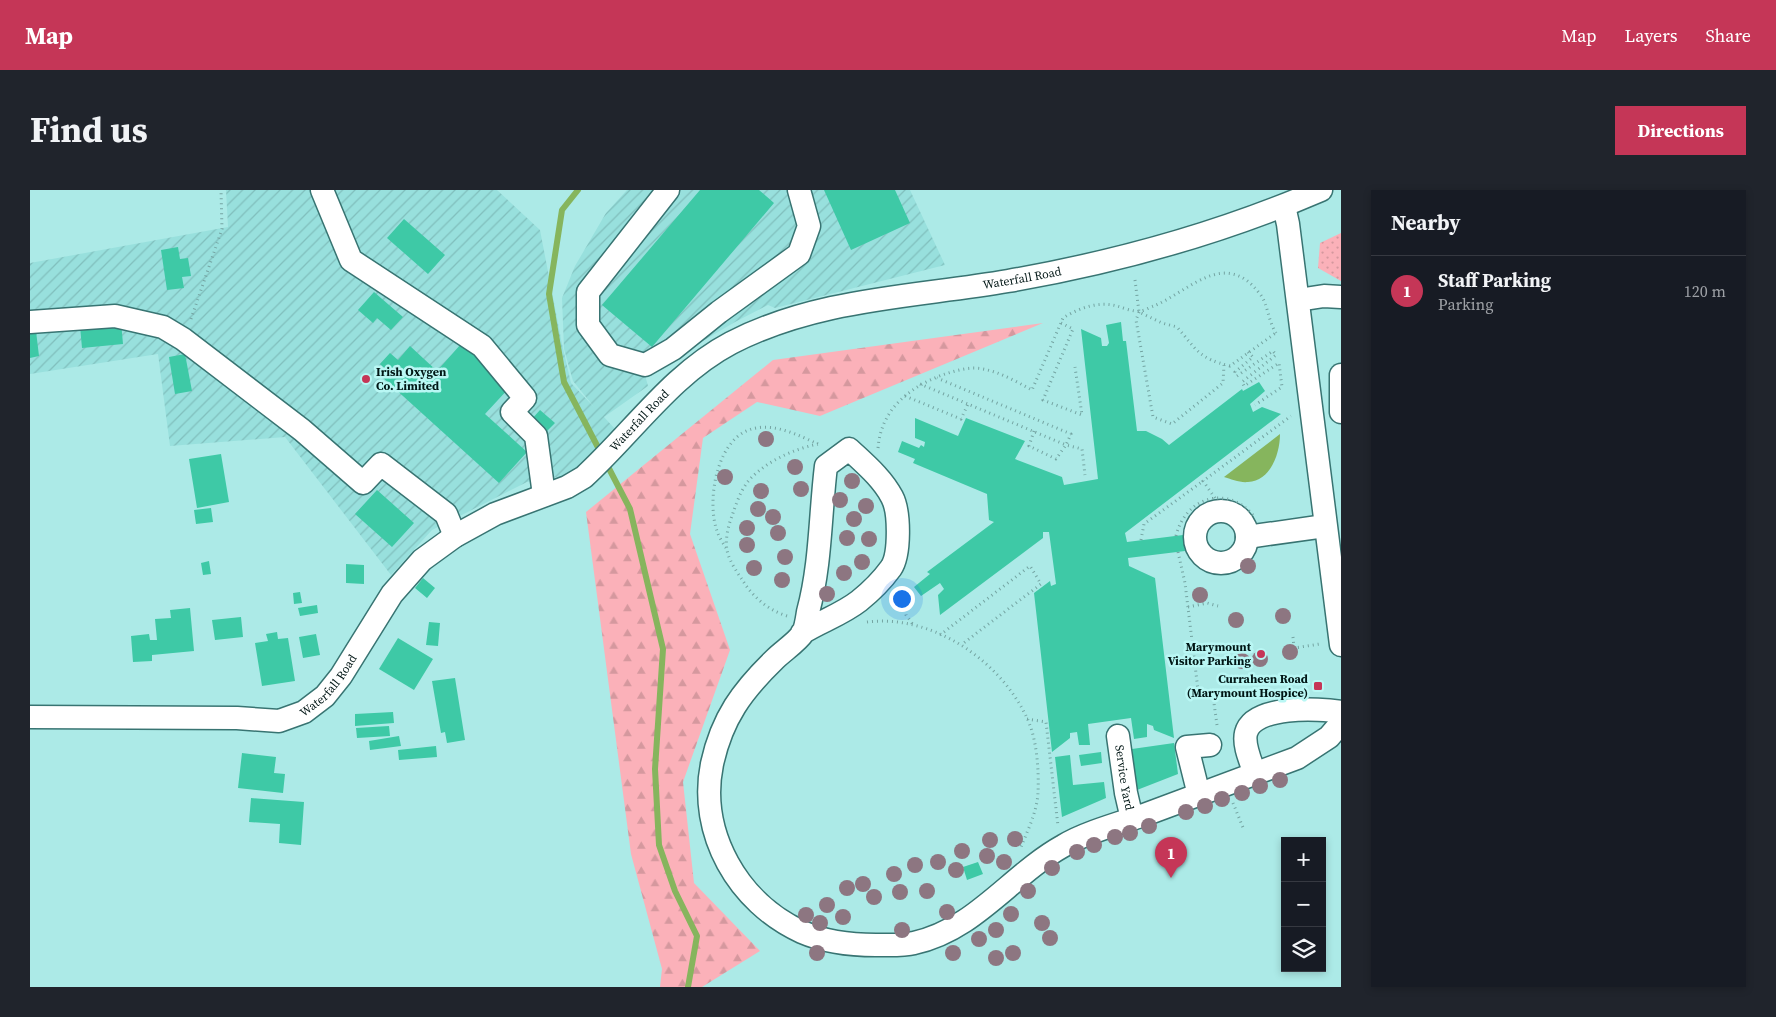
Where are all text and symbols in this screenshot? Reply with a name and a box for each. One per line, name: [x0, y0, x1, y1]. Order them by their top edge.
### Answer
text: Map: [25, 19, 73, 52]
text: Map: [1561, 23, 1596, 48]
text: Layers: [1624, 23, 1677, 48]
text: Share: [1705, 23, 1751, 48]
text: Find us: [30, 106, 148, 154]
button: Directions: [1615, 106, 1746, 155]
text: Nearby: [1391, 208, 1461, 237]
street label: Waterfall Road: [982, 263, 1063, 293]
text: Staff Parking: [1438, 267, 1551, 293]
text: 1: [1403, 280, 1411, 302]
text: 120 m: [1684, 280, 1726, 302]
text: Parking: [1438, 293, 1494, 315]
place label: Irish Oxygen Co. Limited: [376, 364, 447, 394]
marker: Irish Oxygen Co. Limited: [360, 373, 372, 385]
street label: Waterfall Road: [606, 386, 673, 455]
your location: [889, 586, 915, 612]
place label: Marymount Visitor Parking: [1168, 639, 1252, 669]
marker: Marymount Visitor Parking: [1255, 648, 1267, 660]
street label: Waterfall Road: [296, 651, 361, 720]
place label: Curraheen Road (Marymount Hospice): [1187, 671, 1308, 701]
marker: Curraheen Road (Marymount Hospice): [1312, 680, 1324, 692]
street label: Service Yard: [1111, 744, 1138, 812]
pin: 1: [1155, 837, 1187, 878]
map controls: [1281, 837, 1326, 972]
button: +: [1281, 837, 1326, 882]
button: −: [1281, 882, 1326, 927]
button: layers: [1281, 927, 1326, 972]

